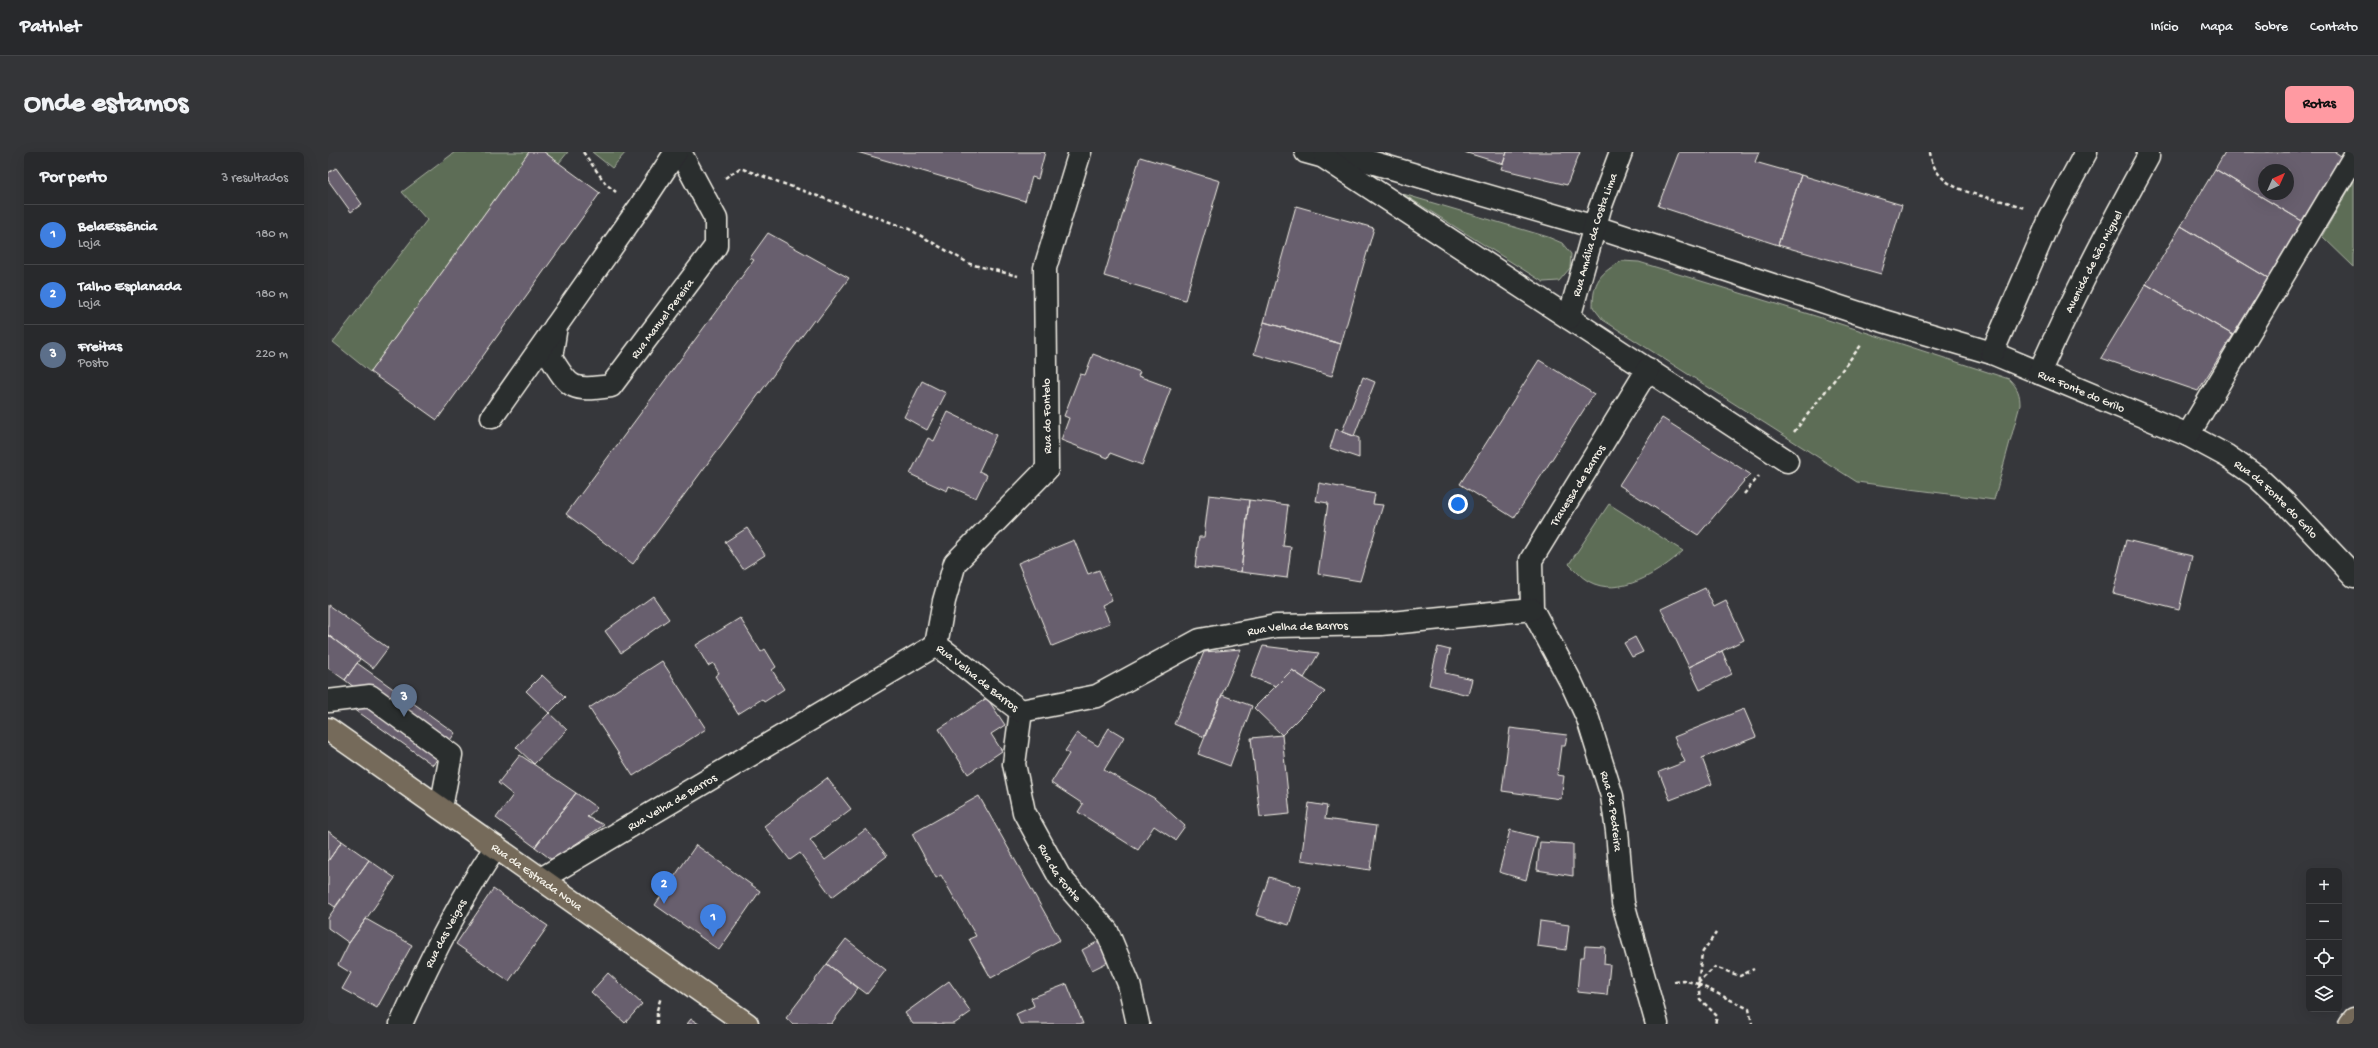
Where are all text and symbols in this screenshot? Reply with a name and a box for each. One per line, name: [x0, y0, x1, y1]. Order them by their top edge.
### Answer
text: Pathlet: [20, 16, 81, 39]
text: Início: [2150, 19, 2179, 36]
text: Mapa: [2201, 19, 2233, 36]
text: Sobre: [2255, 19, 2288, 36]
text: Contato: [2310, 19, 2358, 36]
button: Rotas: [2285, 86, 2354, 123]
text: Onde estamos: [24, 88, 188, 121]
north arrow: [2258, 164, 2294, 200]
text: Por perto: [40, 168, 107, 188]
text: 3 resultados: [221, 171, 288, 186]
street label: Rua Amália da Costa Lima: [1570, 171, 1622, 299]
street label: Avenida de São Miguel: [2063, 208, 2127, 316]
text: BelaEssência: [78, 218, 157, 236]
text: 1: [50, 227, 56, 242]
text: 180 m: [256, 227, 288, 242]
text: Loja: [78, 236, 101, 251]
street label: Rua Manuel Pereira: [629, 277, 698, 362]
text: Talho Esplanada: [78, 278, 181, 296]
text: 2: [50, 287, 56, 302]
text: 180 m: [256, 287, 288, 302]
text: Loja: [78, 296, 101, 311]
text: Freitas: [78, 338, 122, 356]
text: 3: [50, 347, 56, 362]
text: 220 m: [256, 347, 288, 362]
text: Posto: [78, 356, 109, 371]
street label: Rua Fonte do Grilo: [2035, 368, 2126, 417]
street label: Rua do Fontelo: [1040, 378, 1056, 454]
street label: Travessa de Barros: [1547, 442, 1610, 530]
street label: Rua da Fonte do Grilo: [2231, 458, 2320, 542]
your location: [1448, 494, 1468, 514]
street label: Rua Velha de Barros: [1246, 620, 1349, 640]
street label: Rua Velha de Barros: [933, 642, 1021, 716]
pin: 3: [391, 684, 417, 717]
street label: Rua da Pedreira: [1596, 770, 1624, 852]
street label: Rua Velha de Barros: [626, 771, 720, 835]
street label: Rua da Estrada Nova: [488, 841, 585, 915]
street label: Rua da Fonte: [1034, 842, 1084, 906]
map controls: [2306, 868, 2342, 1012]
button: +: [2306, 868, 2342, 904]
pin: 2: [651, 871, 677, 904]
street label: Rua das Veigas: [423, 897, 471, 971]
pin: 1: [700, 904, 726, 937]
button: −: [2306, 904, 2342, 940]
button: locate: [2306, 940, 2342, 976]
button: layers: [2306, 976, 2342, 1012]

